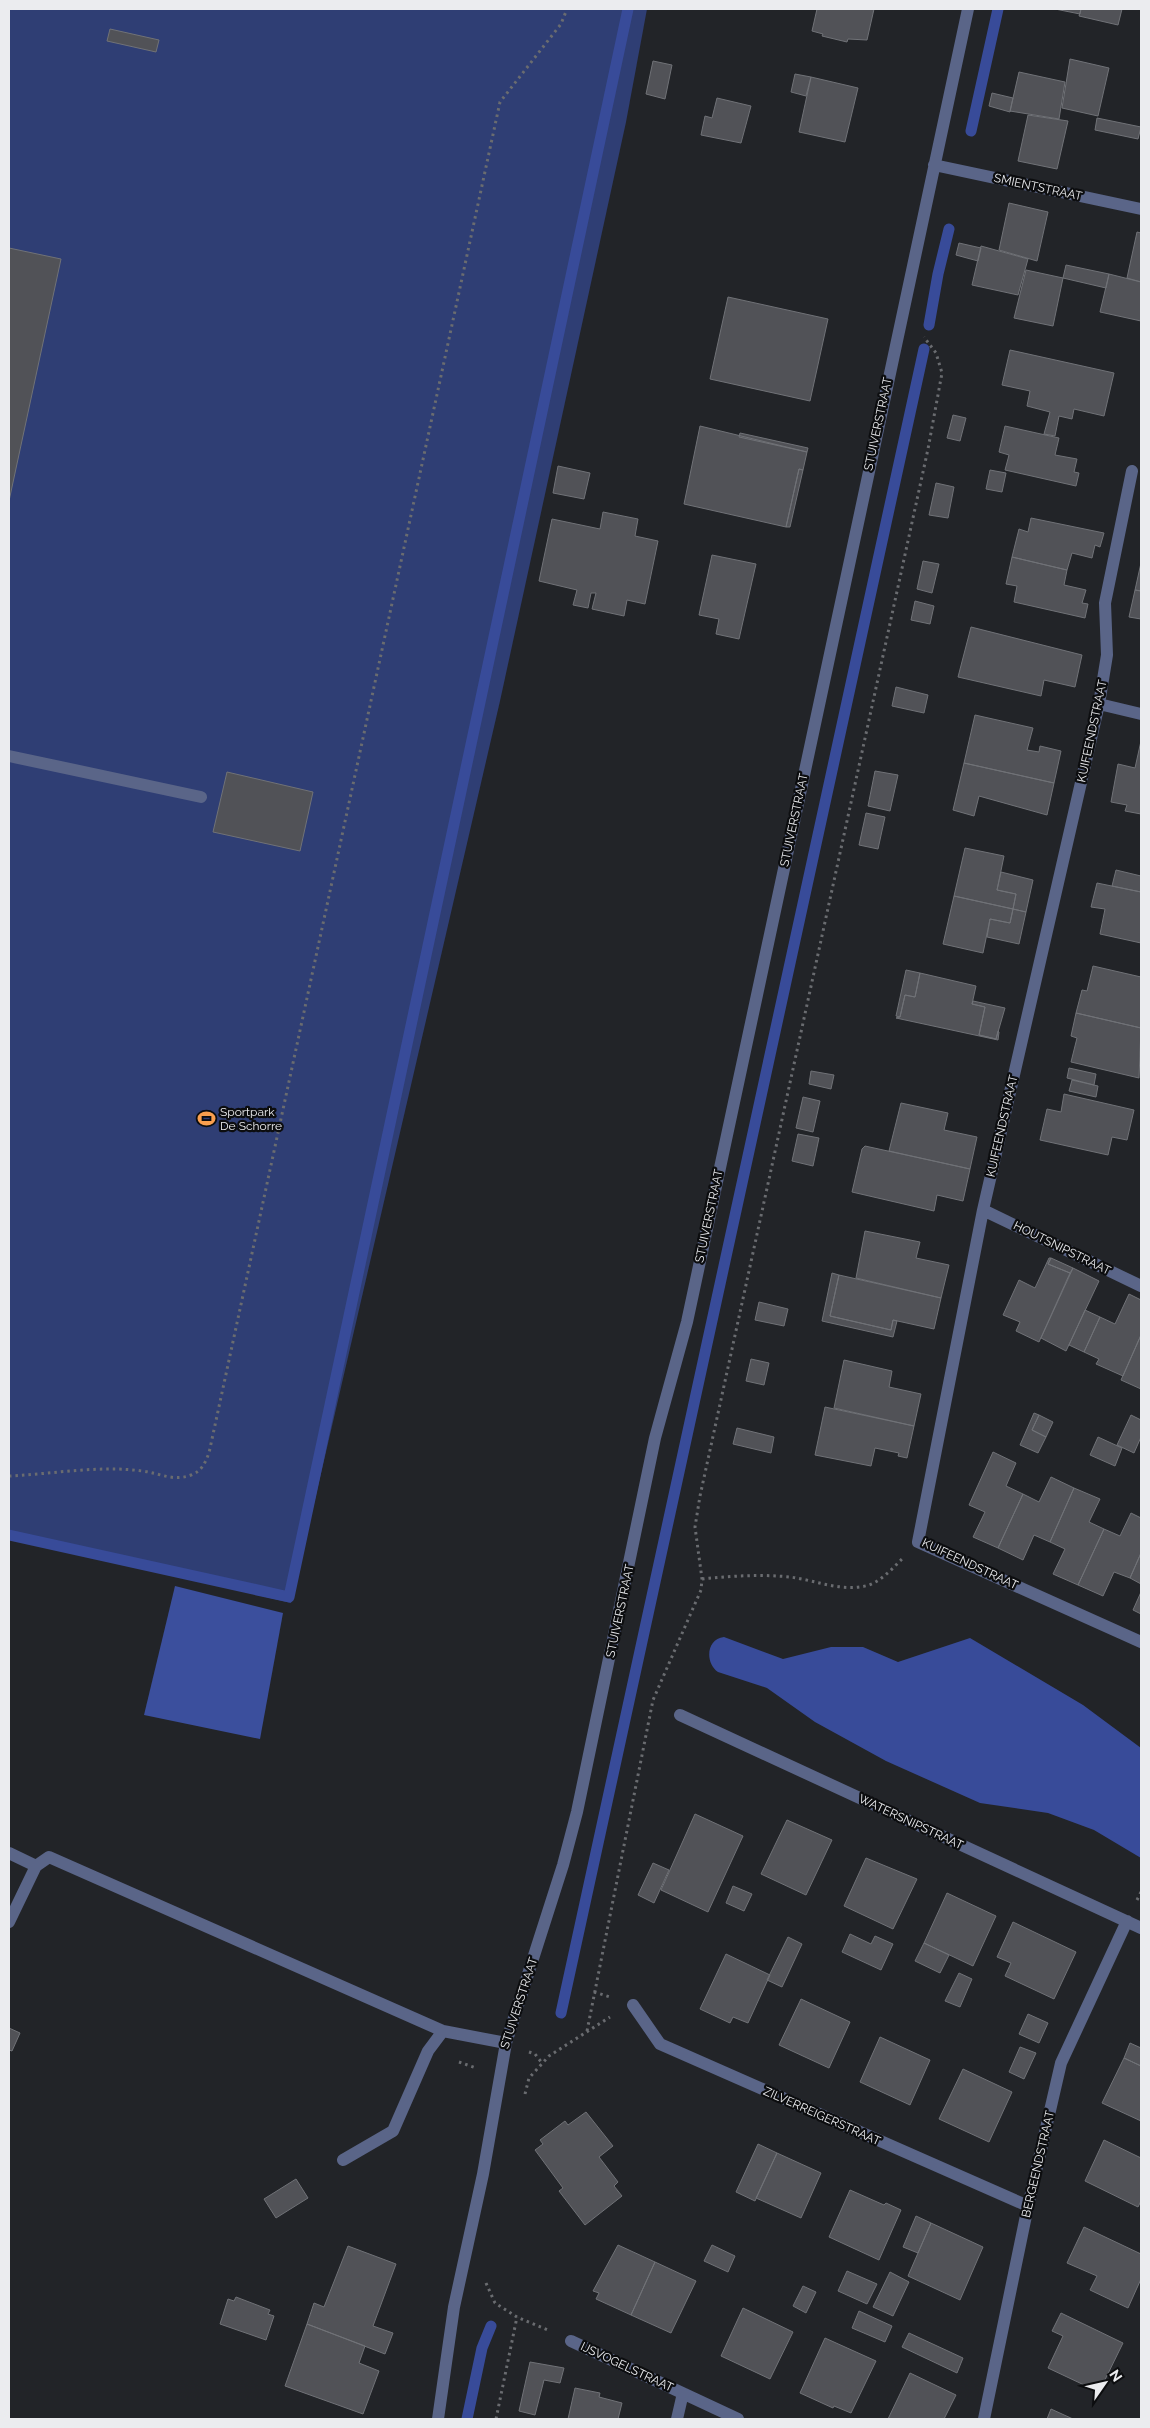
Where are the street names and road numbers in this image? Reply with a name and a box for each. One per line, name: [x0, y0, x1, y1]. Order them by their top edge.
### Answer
street label: SMIENTSTRAAT: [993, 171, 1084, 203]
street label: STUIVERSTRAAT: [861, 375, 895, 472]
street label: KUIFEENDSTRAAT: [1074, 678, 1110, 784]
street label: STUIVERSTRAAT: [777, 771, 811, 868]
street label: KUIFEENDSTRAAT: [983, 1073, 1021, 1178]
street label: STUIVERSTRAAT: [692, 1167, 726, 1264]
street label: HOUTSNIPSTRAAT: [1011, 1218, 1113, 1278]
street label: KUIFEENDSTRAAT: [920, 1536, 1021, 1593]
street label: STUIVERSTRAAT: [603, 1562, 637, 1659]
street label: WATERSNIPSTRAAT: [857, 1792, 966, 1853]
street label: STUIVERSTRAAT: [498, 1955, 541, 2050]
street label: ZILVERREIGERSTRAAT: [761, 2084, 883, 2148]
street label: BERGEENDSTRAAT: [1019, 2109, 1057, 2219]
street label: IJSVOGELSTRAAT: [578, 2339, 676, 2395]

